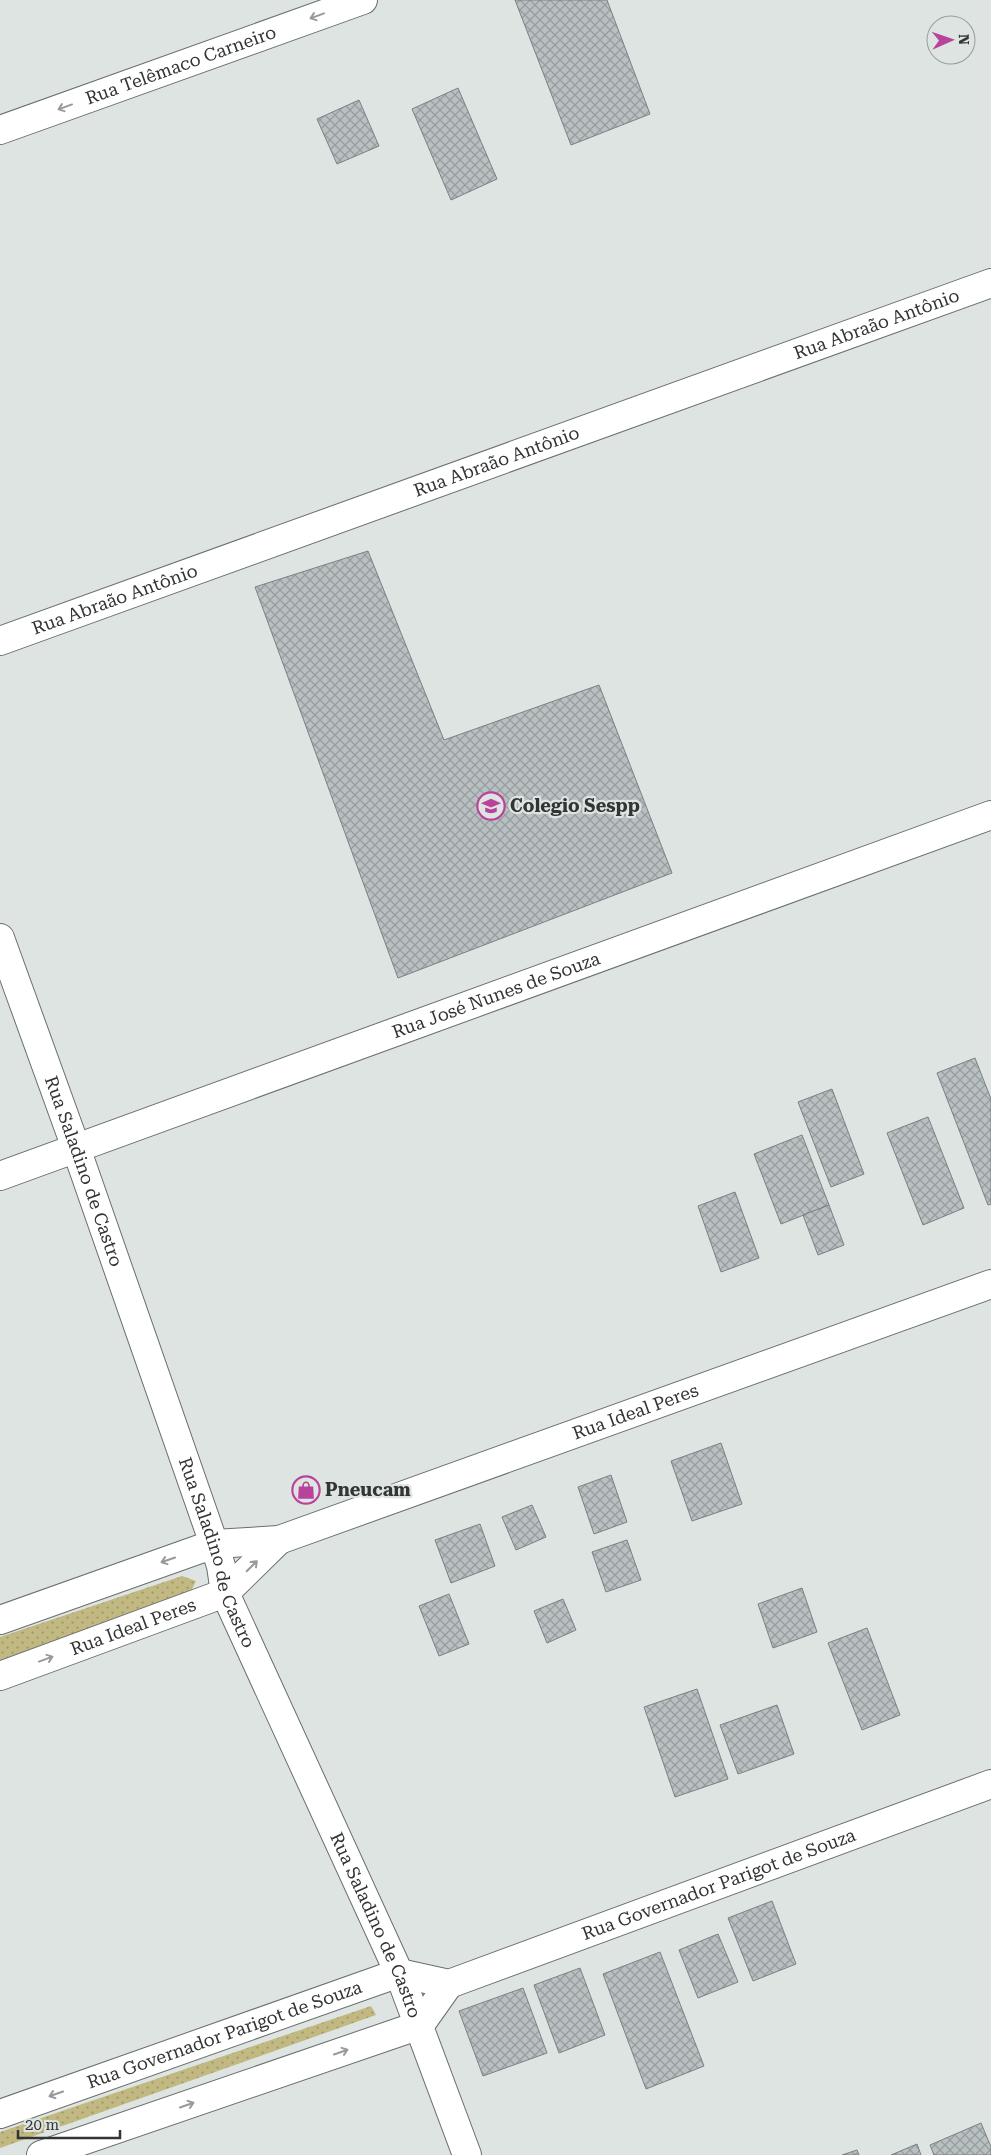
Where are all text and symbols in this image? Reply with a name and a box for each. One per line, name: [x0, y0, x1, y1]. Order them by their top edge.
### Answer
one-way arrow: [309, 12, 325, 22]
north arrow: [926, 15, 976, 65]
street label: Rua Telêmaco Carneiro: [82, 21, 279, 109]
text: N: [956, 34, 972, 45]
one-way arrow: [58, 103, 73, 112]
street label: Rua Abraão Antônio: [791, 284, 962, 363]
street label: Rua Abraão Antônio: [411, 422, 582, 501]
street label: Rua Abraão Antônio: [29, 560, 200, 639]
school or university icon: Colegio Sespp: [476, 791, 506, 821]
place label: Colegio Sespp: [510, 795, 640, 816]
street label: Rua José Nunes de Souza: [389, 947, 603, 1042]
street label: Rua Saladino de Castro: [41, 1073, 128, 1269]
street label: Rua Ideal Peres: [569, 1379, 701, 1444]
street label: Rua Saladino de Castro: [175, 1454, 260, 1651]
shop icon: Pneucam: [291, 1475, 321, 1505]
place label: Pneucam: [325, 1479, 411, 1500]
one-way arrow: [161, 1556, 176, 1565]
one-way arrow: [246, 1560, 259, 1572]
street label: Rua Ideal Peres: [67, 1594, 199, 1659]
one-way arrow: [38, 1654, 53, 1663]
street label: Rua Governador Parigot de Souza: [579, 1824, 859, 1944]
street label: Rua Saladino de Castro: [326, 1829, 426, 2021]
street label: Rua Governador Parigot de Souza: [84, 1976, 365, 2092]
one-way arrow: [332, 2047, 348, 2056]
one-way arrow: [49, 2090, 64, 2099]
one-way arrow: [179, 2100, 194, 2109]
scale bar: [18, 2108, 120, 2140]
text: 20 m: [25, 2116, 60, 2134]

